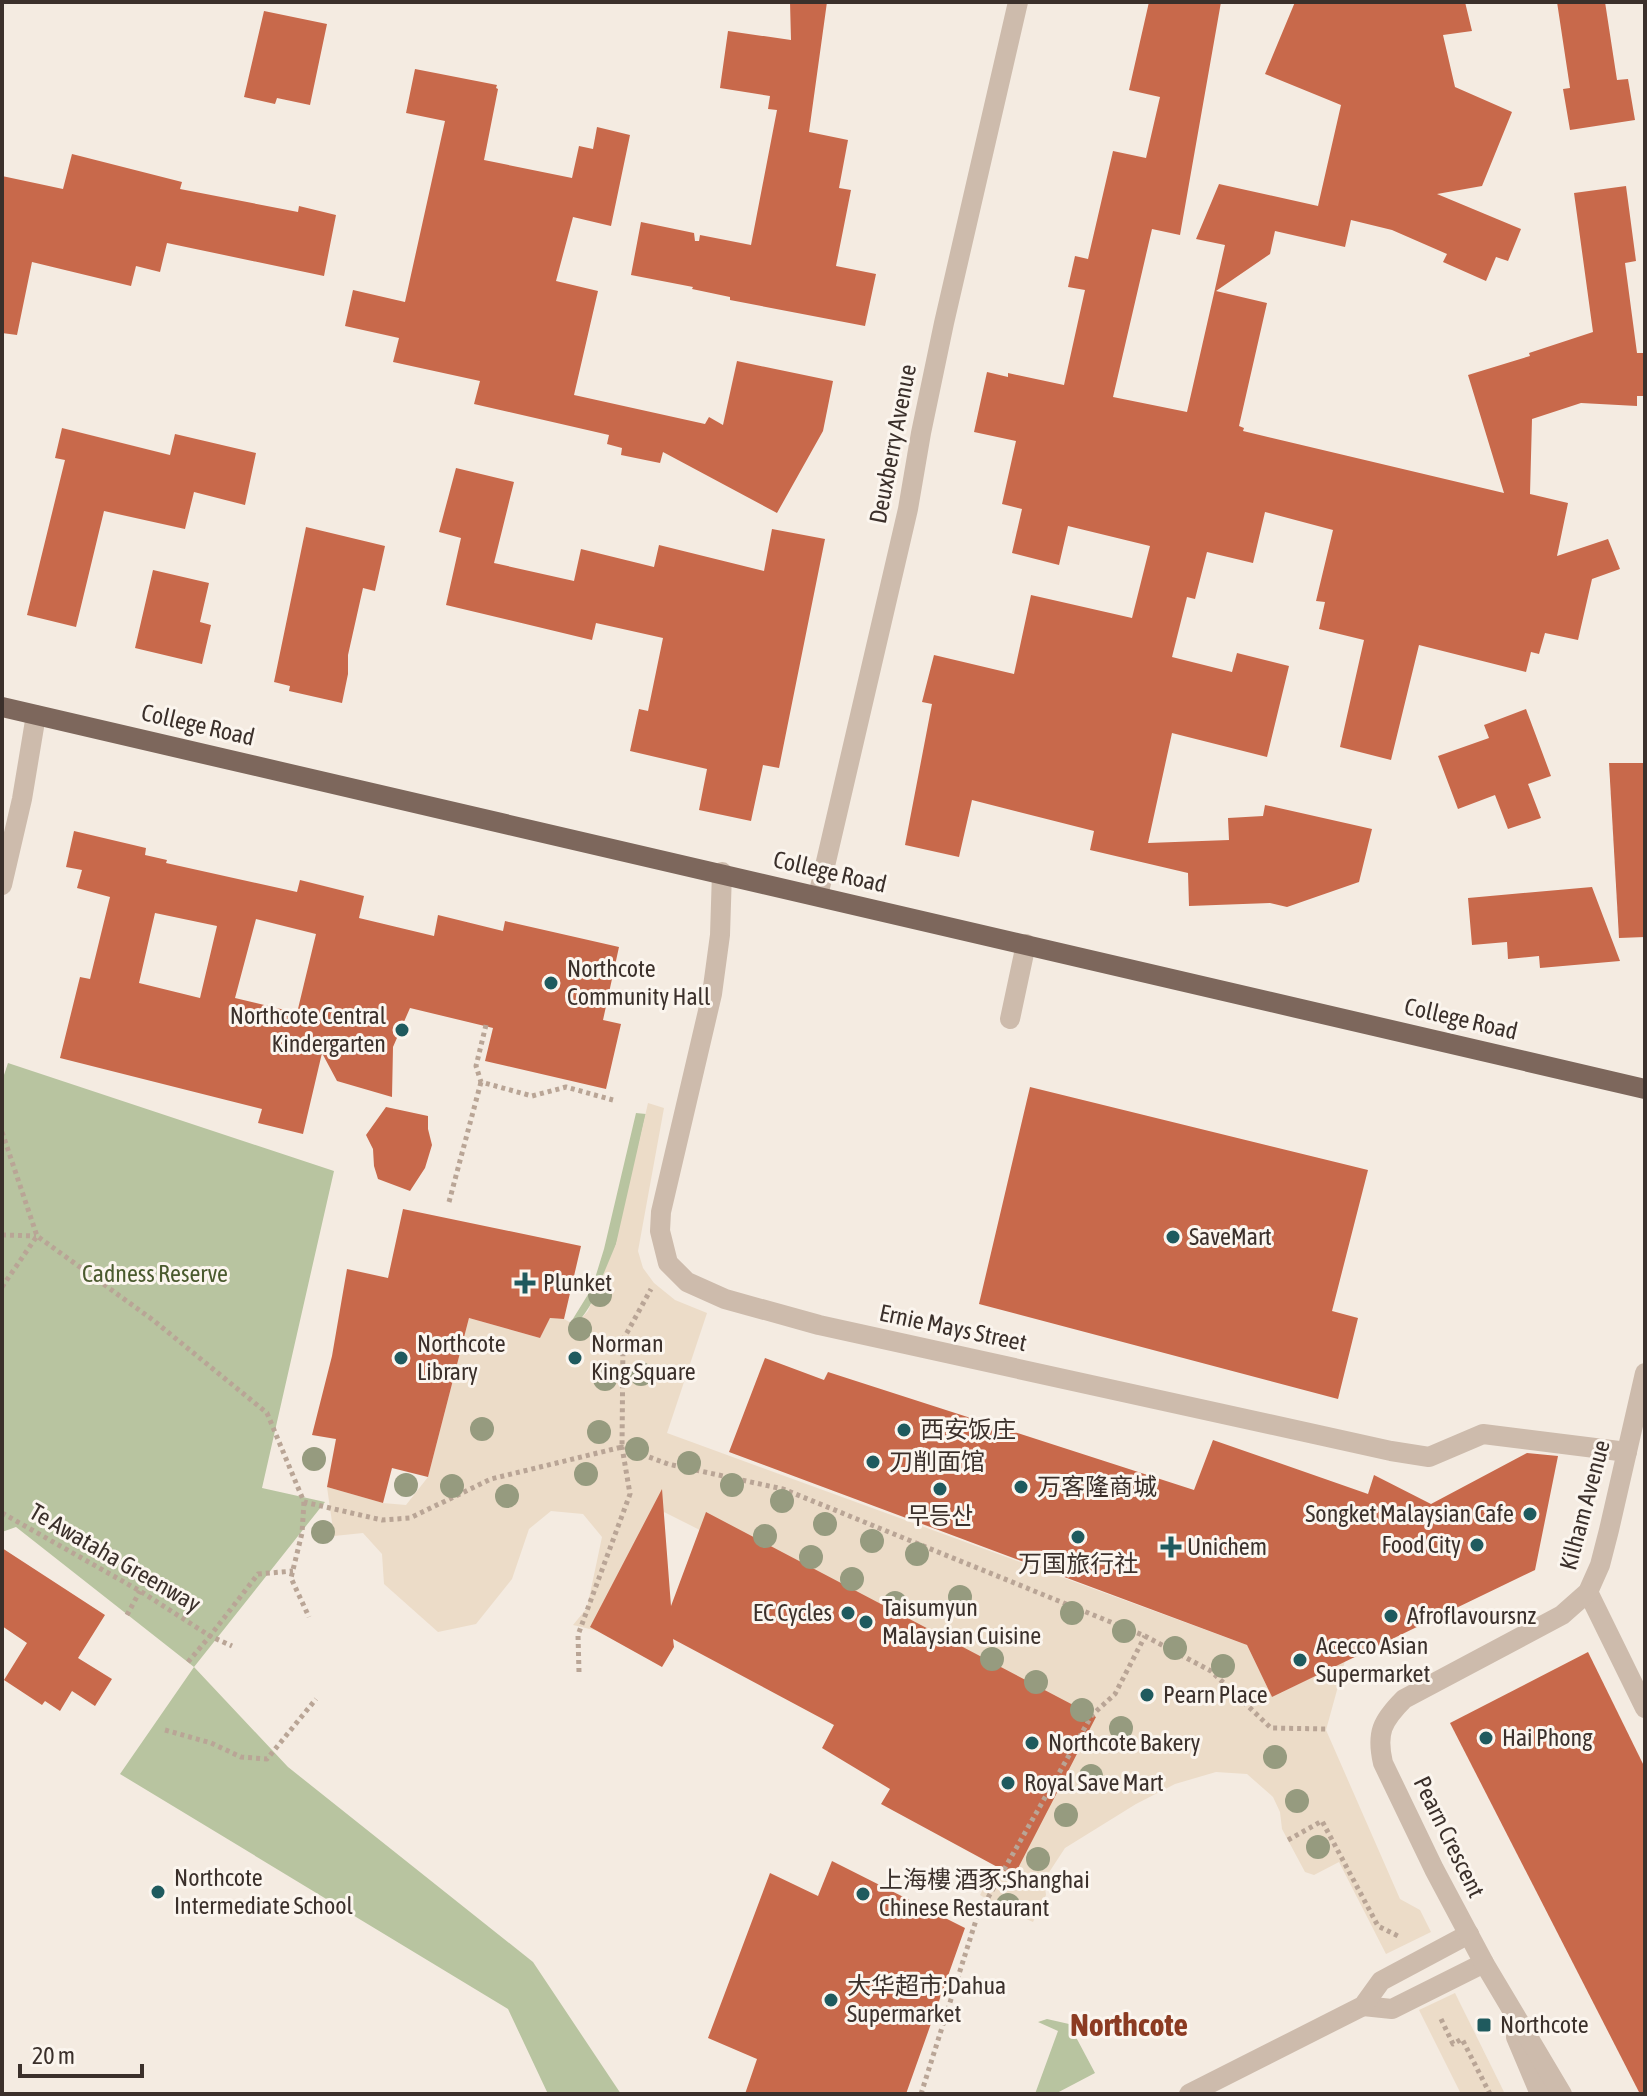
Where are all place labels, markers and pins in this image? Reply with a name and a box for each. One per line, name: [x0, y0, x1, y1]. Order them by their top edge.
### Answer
place label: Northcote Community Hall: [567, 955, 711, 1010]
marker: Northcote Community Hall: [542, 974, 560, 992]
place label: Northcote Central Kindergarten: [230, 1002, 387, 1057]
marker: Northcote Central Kindergarten: [393, 1021, 411, 1039]
place label: SaveMart: [1189, 1223, 1272, 1250]
marker: SaveMart: [1164, 1228, 1182, 1246]
place label: Plunket: [543, 1269, 612, 1296]
marker: Plunket: [514, 1272, 536, 1294]
place label: Northcote Library: [417, 1330, 506, 1385]
place label: Norman King Square: [591, 1330, 696, 1385]
marker: Northcote Library: [392, 1349, 410, 1367]
marker: Norman King Square: [566, 1349, 584, 1367]
place label: 西安饭庄: [920, 1416, 1016, 1443]
marker: 西安饭庄: [895, 1421, 913, 1439]
place label: 刀削面馆: [889, 1448, 985, 1475]
marker: 刀削面馆: [864, 1453, 882, 1471]
place label: 万客隆商城: [1037, 1473, 1157, 1500]
marker: 万客隆商城: [1012, 1478, 1030, 1496]
marker: 무등산: [931, 1480, 949, 1498]
place label: Songket Malaysian Cafe: [1305, 1500, 1514, 1527]
place label: 무등산: [907, 1502, 973, 1529]
marker: Songket Malaysian Cafe: [1521, 1505, 1539, 1523]
marker: 万国旅行社: [1069, 1528, 1087, 1546]
place label: Food City: [1381, 1531, 1461, 1558]
place label: Unichem: [1187, 1533, 1267, 1560]
marker: Food City: [1468, 1536, 1486, 1554]
marker: Unichem: [1162, 1538, 1180, 1556]
place label: 万国旅行社: [1018, 1550, 1138, 1577]
place label: Taisumyun Malaysian Cuisine: [882, 1594, 1041, 1649]
place label: EC Cycles: [753, 1599, 832, 1626]
place label: Afroflavoursnz: [1407, 1602, 1537, 1629]
marker: EC Cycles: [839, 1604, 857, 1622]
marker: Afroflavoursnz: [1382, 1607, 1400, 1625]
marker: Taisumyun Malaysian Cuisine: [857, 1613, 875, 1631]
place label: Acecco Asian Supermarket: [1316, 1632, 1431, 1687]
marker: Acecco Asian Supermarket: [1291, 1651, 1309, 1669]
place label: Pearn Place: [1163, 1681, 1268, 1708]
marker: Pearn Place: [1138, 1686, 1156, 1704]
place label: Hai Phong: [1502, 1724, 1593, 1751]
place label: Northcote Bakery: [1048, 1729, 1200, 1756]
marker: Hai Phong: [1477, 1729, 1495, 1747]
marker: Northcote Bakery: [1023, 1734, 1041, 1752]
place label: Royal Save Mart: [1024, 1769, 1164, 1796]
marker: Royal Save Mart: [999, 1774, 1017, 1792]
place label: Northcote Intermediate School: [174, 1864, 354, 1919]
place label: 上海樓 酒豕;Shanghai Chinese Restaurant: [879, 1866, 1090, 1921]
marker: Northcote Intermediate School: [149, 1883, 167, 1901]
marker: 上海樓 酒豕;Shanghai Chinese Restaurant: [854, 1885, 872, 1903]
place label: 大华超市;Dahua Supermarket: [847, 1972, 1006, 2027]
marker: 大华超市;Dahua Supermarket: [822, 1991, 840, 2009]
place label: Northcote: [1500, 2011, 1589, 2038]
marker: Northcote: [1475, 2016, 1493, 2034]

